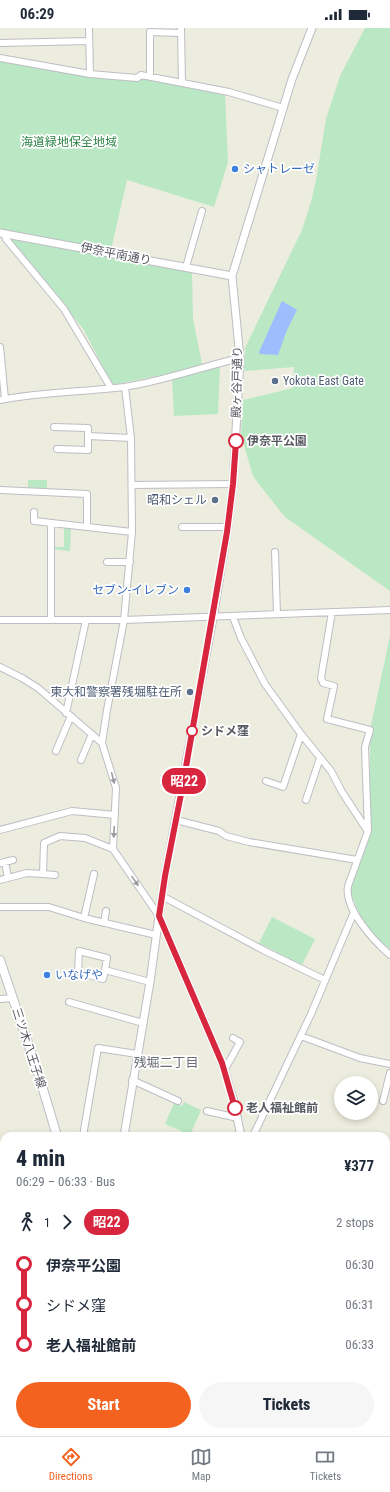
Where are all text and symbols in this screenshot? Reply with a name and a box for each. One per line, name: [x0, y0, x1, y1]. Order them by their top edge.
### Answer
text: 06:29: [20, 5, 54, 23]
park label: 海道緑地保全地域: [21, 135, 117, 149]
place label: シャトレーゼ: [243, 162, 315, 176]
marker: シャトレーゼ: [230, 164, 240, 174]
street label: 伊奈平南通り: [79, 240, 153, 268]
street label: 殿ヶ谷戸通り: [229, 346, 245, 418]
place label: Yokota East Gate: [283, 374, 364, 388]
marker: Yokota East Gate: [270, 376, 280, 386]
marker: 伊奈平公園: [228, 433, 244, 449]
place label: 伊奈平公園: [247, 434, 307, 448]
place label: 昭和シェル: [147, 493, 207, 507]
marker: 昭和シェル: [210, 495, 220, 505]
place label: セブン-イレブン: [92, 583, 179, 597]
marker: セブン-イレブン: [182, 585, 192, 595]
place label: 東大和警察署残堀駐在所: [50, 685, 182, 699]
marker: 東大和警察署残堀駐在所: [185, 687, 195, 697]
place label: シドメ窪: [201, 724, 249, 738]
marker: シドメ窪: [186, 725, 198, 737]
line badge: 昭22: [161, 768, 207, 794]
one-way arrow: [111, 772, 117, 784]
text: 昭22: [170, 773, 198, 789]
one-way arrow: [110, 826, 117, 838]
one-way arrow: [131, 876, 139, 887]
place label: いなげや: [55, 968, 103, 982]
marker: いなげや: [42, 970, 52, 980]
street label: 三ツ木八王子線: [9, 1006, 49, 1090]
district label: 残堀二丁目: [133, 1055, 199, 1070]
map controls: [334, 1076, 378, 1120]
button: layers: [334, 1076, 378, 1120]
marker: 老人福祉館前: [227, 1100, 243, 1116]
place label: 老人福祉館前: [246, 1101, 318, 1115]
text: 4 min: [16, 1146, 65, 1171]
text: ¥377: [344, 1157, 374, 1175]
text: 06:29 – 06:33 · Bus: [16, 1174, 115, 1189]
icon: walk: [16, 1211, 38, 1233]
icon: forward: [56, 1211, 78, 1233]
text: 昭22: [92, 1214, 121, 1230]
text: 1: [44, 1215, 50, 1230]
text: 2 stops: [336, 1215, 374, 1230]
text: 伊奈平公園: [46, 1257, 121, 1275]
text: 06:30: [345, 1257, 374, 1272]
text: シドメ窪: [46, 1297, 106, 1315]
text: 06:31: [345, 1297, 374, 1312]
text: 老人福祉館前: [46, 1337, 136, 1355]
text: 06:33: [345, 1337, 374, 1352]
button: Start: [16, 1382, 191, 1428]
button: Tickets: [199, 1382, 374, 1428]
tab: Directions: [49, 1446, 93, 1483]
tab: Map: [190, 1446, 212, 1483]
tab: Tickets: [310, 1446, 341, 1483]

